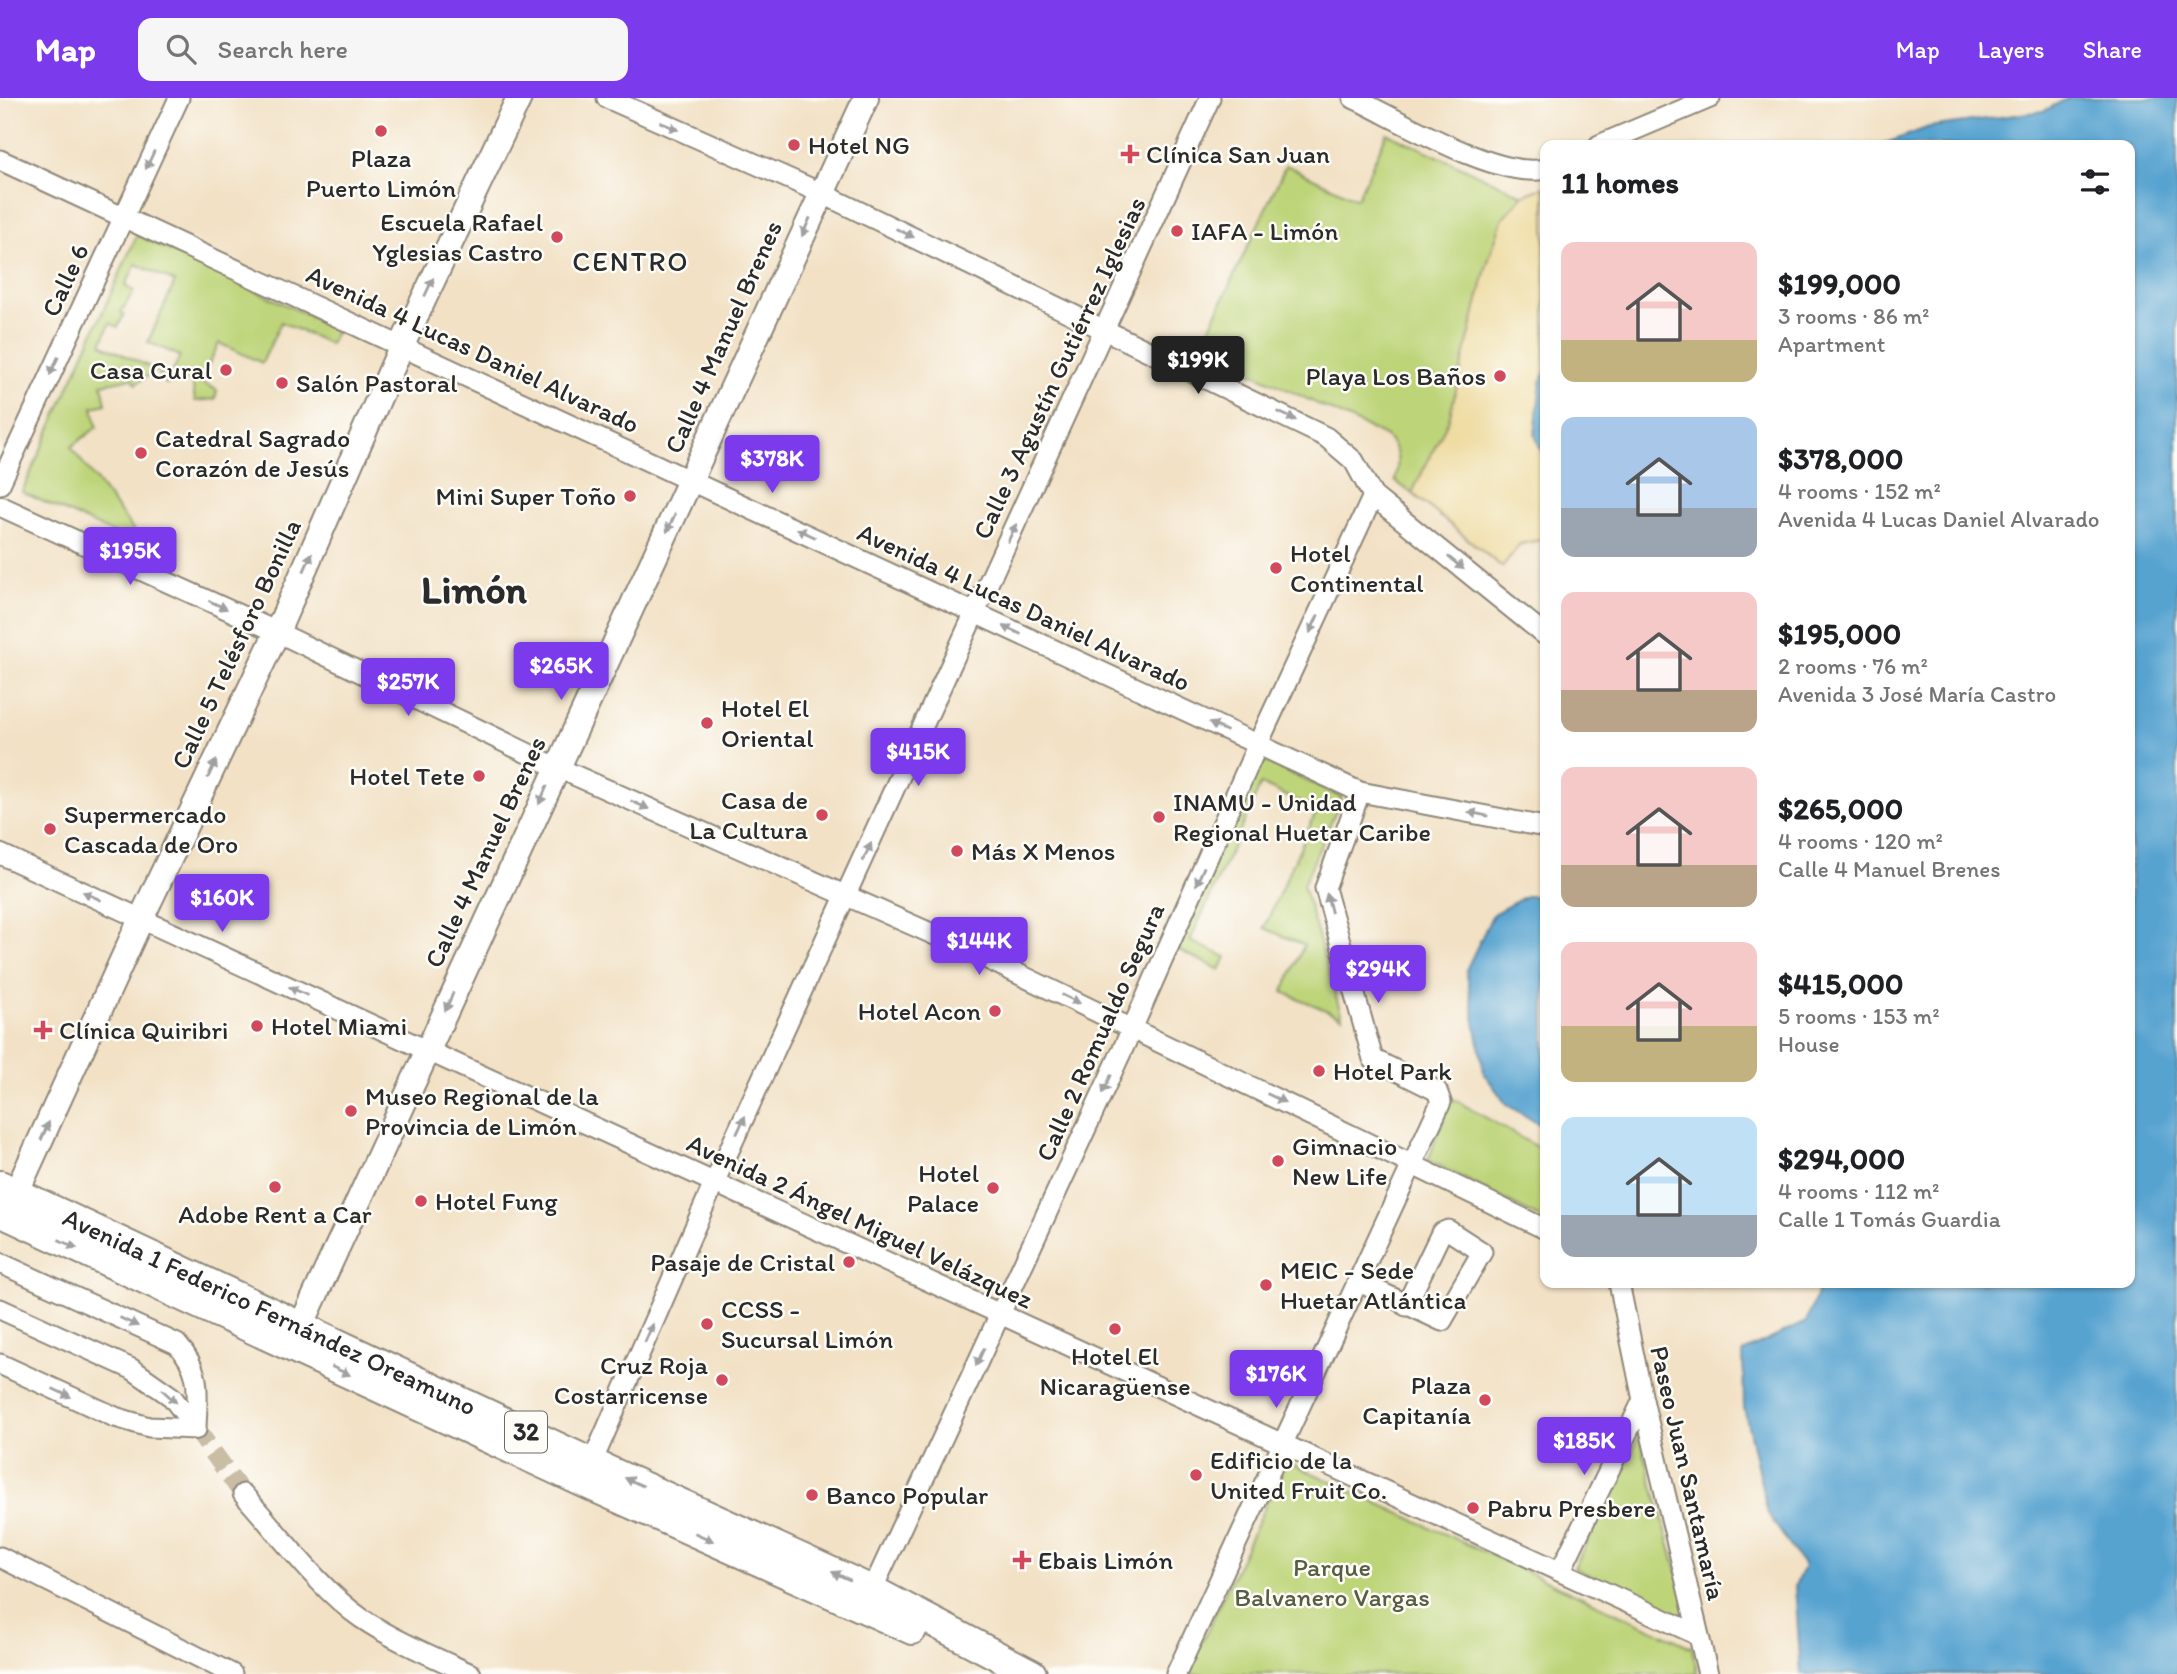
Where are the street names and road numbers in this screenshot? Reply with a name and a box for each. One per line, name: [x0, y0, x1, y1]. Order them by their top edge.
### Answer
street label: Calle 3 Agustín Gutiérrez Iglesias: [965, 192, 1153, 544]
street label: Calle 4 Manuel Brenes: [657, 216, 789, 458]
street label: Calle 6: [34, 238, 96, 322]
street label: Avenida 4 Lucas Daniel Alvarado: [302, 258, 644, 440]
street label: Calle 5 Telésforo Bonilla: [164, 514, 308, 774]
street label: Avenida 4 Lucas Daniel Alvarado: [853, 516, 1195, 698]
street label: Calle 4 Manuel Brenes: [417, 731, 553, 973]
street label: Calle 2 Romualdo Segura: [1029, 898, 1172, 1166]
street label: Avenida 2 Ángel Miguel Velázquez: [682, 1127, 1038, 1315]
street label: Avenida 1 Federico Fernández Oreamuno: [58, 1201, 481, 1422]
street label: Paseo Juan Santamaría: [1643, 1343, 1733, 1604]
road number: 32: [505, 1412, 547, 1452]

